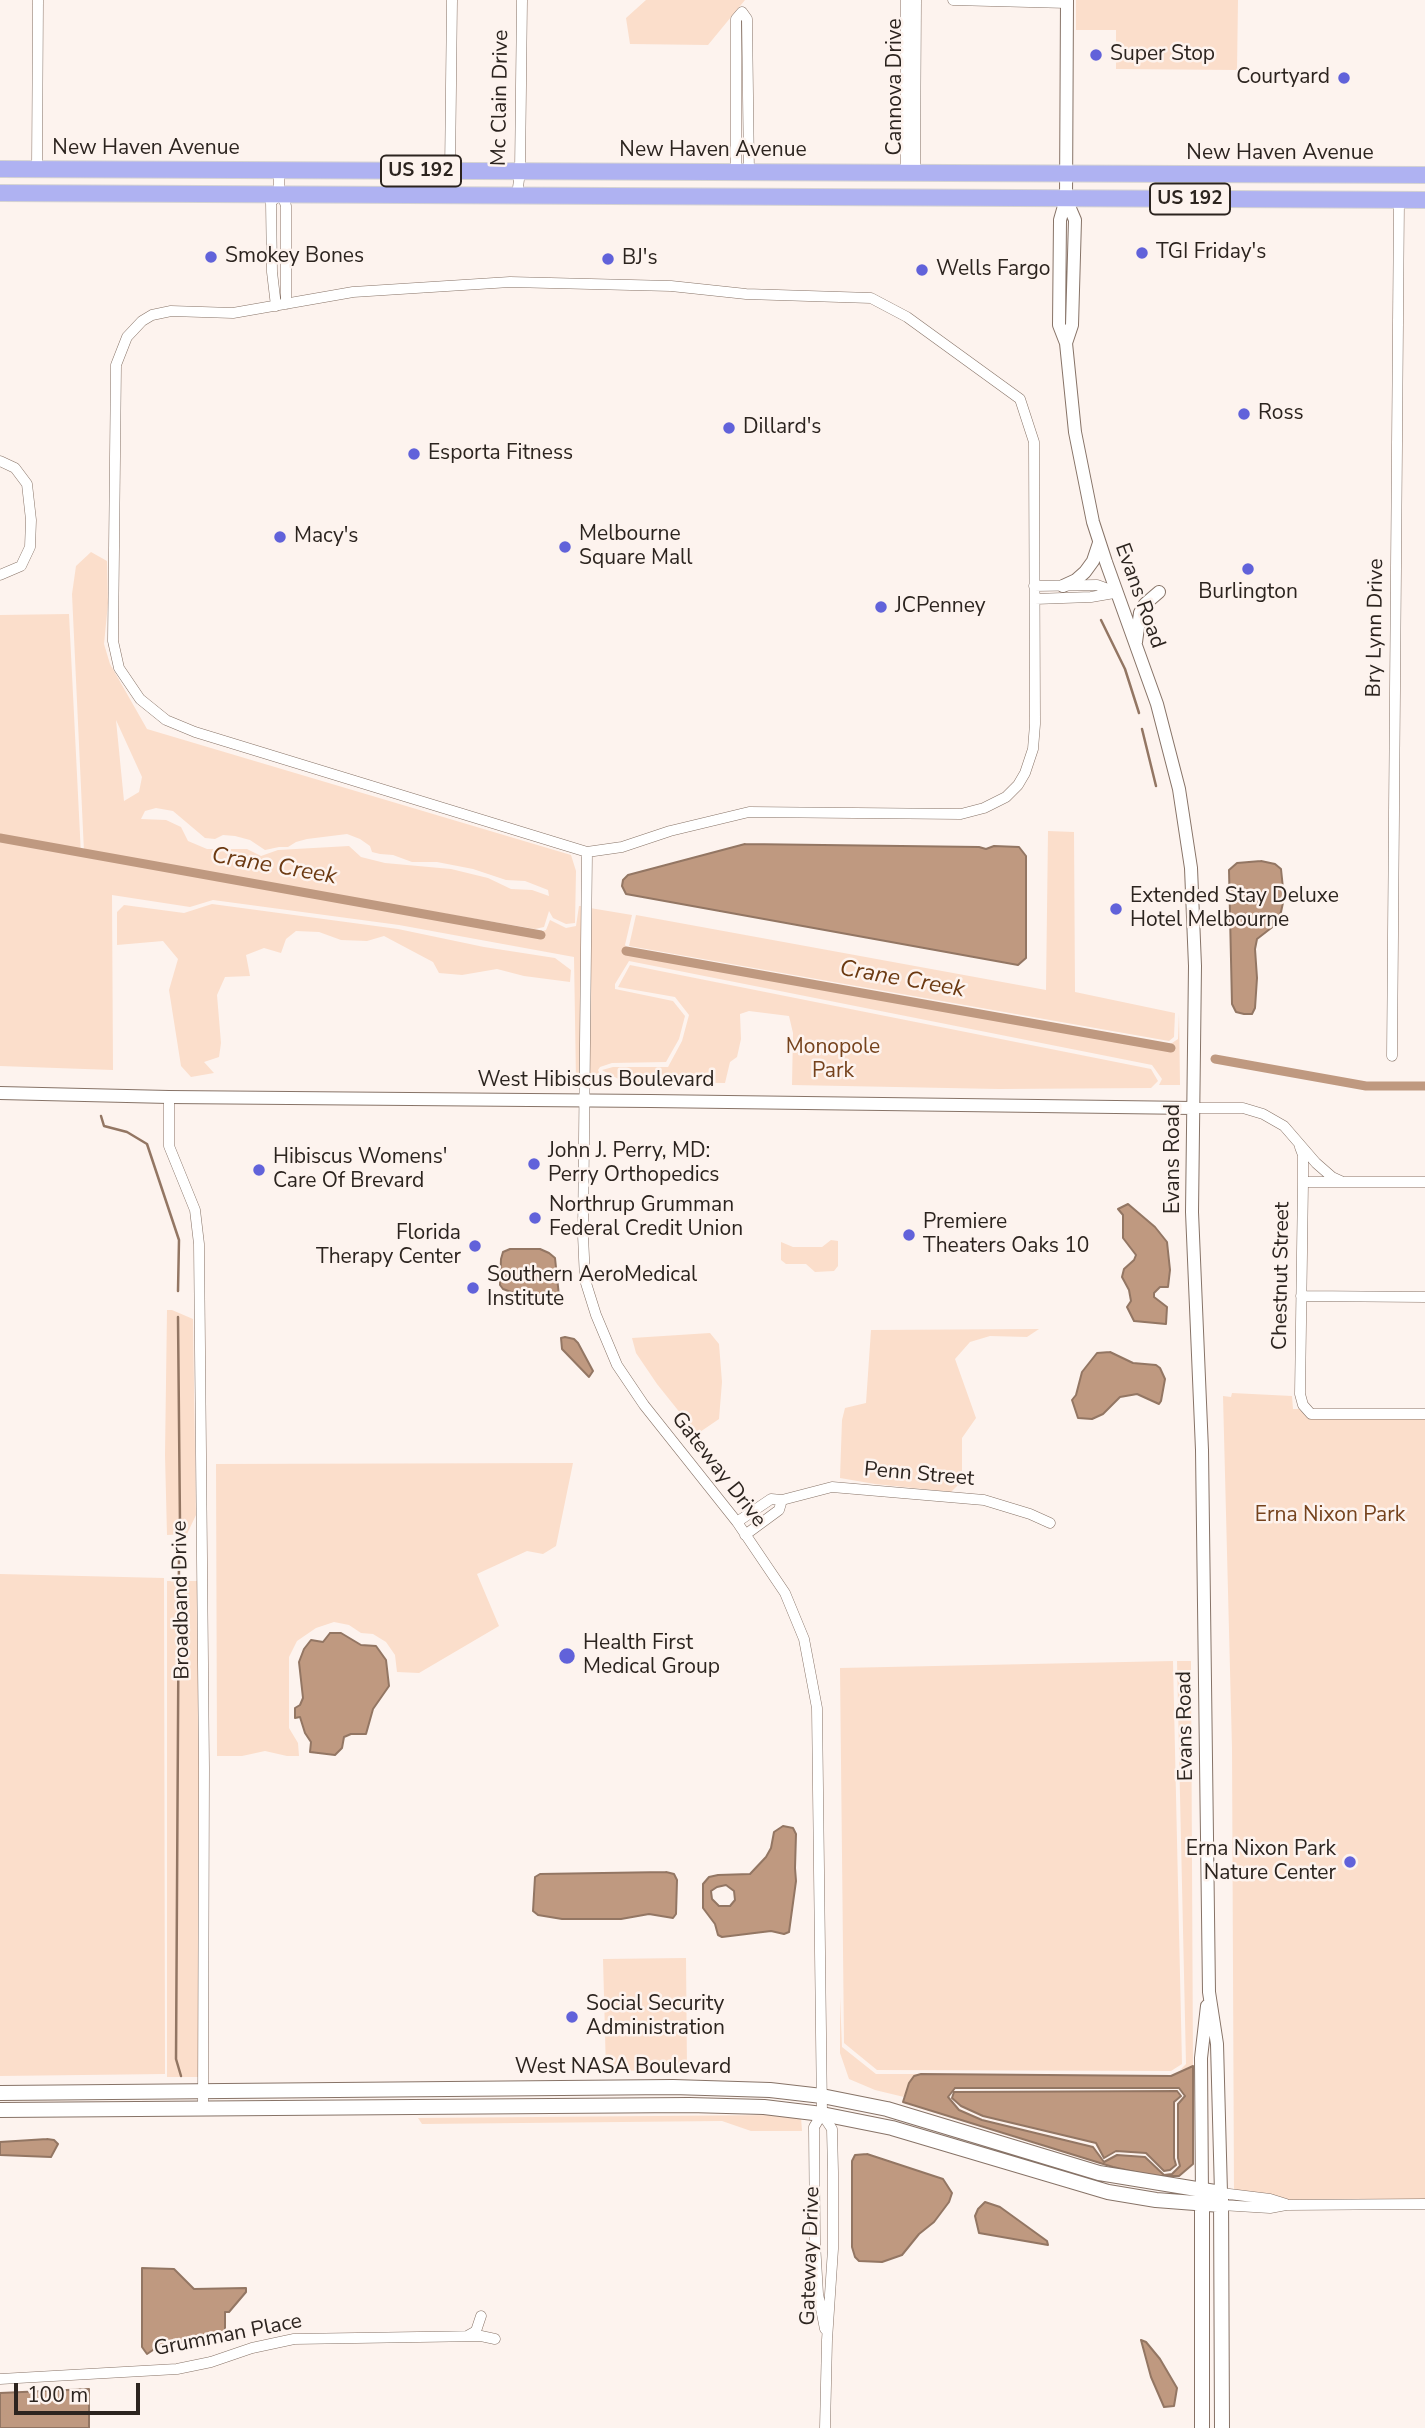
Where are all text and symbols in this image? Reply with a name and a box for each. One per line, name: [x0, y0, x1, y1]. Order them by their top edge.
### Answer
street label: Cannova Drive: [883, 18, 909, 156]
street label: Mc Clain Drive: [487, 30, 515, 166]
place label: Super Stop: [1110, 42, 1215, 68]
marker: Super Stop: [1088, 47, 1104, 63]
place label: Courtyard: [1236, 65, 1330, 91]
marker: Courtyard: [1336, 70, 1352, 86]
street label: New Haven Avenue: [52, 136, 240, 162]
street label: New Haven Avenue: [619, 138, 807, 164]
street label: New Haven Avenue: [1186, 141, 1374, 167]
road number: US 192: [381, 155, 461, 186]
road number: US 192: [1150, 183, 1230, 214]
place label: TGI Friday's: [1156, 240, 1266, 266]
place label: Smokey Bones: [225, 244, 364, 270]
marker: TGI Friday's: [1134, 245, 1150, 261]
place label: BJ's: [622, 246, 658, 272]
marker: Smokey Bones: [203, 249, 219, 265]
marker: BJ's: [600, 251, 616, 267]
place label: Wells Fargo: [936, 257, 1050, 283]
marker: Wells Fargo: [914, 262, 930, 278]
place label: Ross: [1258, 401, 1304, 427]
marker: Ross: [1236, 406, 1252, 422]
place label: Dillard's: [743, 415, 821, 441]
marker: Dillard's: [721, 420, 737, 436]
place label: Esporta Fitness: [428, 441, 573, 467]
marker: Esporta Fitness: [406, 446, 422, 462]
place label: Melbourne Square Mall: [579, 522, 693, 572]
place label: Macy's: [294, 524, 358, 550]
marker: Macy's: [272, 529, 288, 545]
marker: Melbourne Square Mall: [557, 539, 573, 555]
street label: Evans Road: [1108, 540, 1170, 652]
street label: Bry Lynn Drive: [1362, 558, 1390, 698]
marker: Burlington: [1240, 561, 1256, 577]
place label: Burlington: [1198, 580, 1298, 606]
place label: JCPenney: [895, 594, 986, 620]
marker: JCPenney: [873, 599, 889, 615]
water label: Crane Creek: [209, 842, 339, 892]
place label: Extended Stay Deluxe Hotel Melbourne: [1130, 884, 1339, 934]
marker: Extended Stay Deluxe Hotel Melbourne: [1108, 901, 1124, 917]
water label: Crane Creek: [837, 955, 967, 1005]
park label: Monopole Park: [786, 1035, 880, 1085]
street label: West Hibiscus Boulevard: [477, 1068, 715, 1094]
street label: Evans Road: [1161, 1104, 1187, 1214]
place label: John J. Perry, MD: Perry Orthopedics: [548, 1139, 719, 1189]
place label: Hibiscus Womens' Care Of Brevard: [273, 1145, 447, 1195]
marker: John J. Perry, MD: Perry Orthopedics: [526, 1156, 542, 1172]
marker: Hibiscus Womens' Care Of Brevard: [251, 1162, 267, 1178]
place label: Northrup Grumman Federal Credit Union: [549, 1193, 743, 1243]
street label: Chestnut Street: [1268, 1202, 1296, 1350]
marker: Northrup Grumman Federal Credit Union: [527, 1210, 543, 1226]
place label: Premiere Theaters Oaks 10: [923, 1210, 1089, 1260]
place label: Florida Therapy Center: [316, 1221, 461, 1271]
marker: Premiere Theaters Oaks 10: [901, 1227, 917, 1243]
marker: Florida Therapy Center: [467, 1238, 483, 1254]
place label: Southern AeroMedical Institute: [487, 1263, 697, 1313]
marker: Southern AeroMedical Institute: [465, 1280, 481, 1296]
street label: Gateway Drive: [665, 1407, 771, 1533]
street label: Penn Street: [863, 1458, 975, 1492]
park label: Erna Nixon Park: [1255, 1503, 1405, 1529]
street label: Broadband Drive: [168, 1520, 196, 1680]
place label: Health First Medical Group: [583, 1631, 720, 1681]
marker: Health First Medical Group: [557, 1646, 577, 1666]
street label: Evans Road: [1172, 1671, 1200, 1781]
place label: Erna Nixon Park Nature Center: [1186, 1837, 1336, 1887]
marker: Erna Nixon Park Nature Center: [1342, 1854, 1358, 1870]
place label: Social Security Administration: [586, 1992, 725, 2042]
marker: Social Security Administration: [564, 2009, 580, 2025]
street label: West NASA Boulevard: [515, 2055, 731, 2081]
street label: Gateway Drive: [796, 2186, 826, 2326]
street label: Grumman Place: [152, 2309, 304, 2363]
scale bar: [18, 2368, 144, 2412]
text: 100 m: [27, 2381, 88, 2409]

